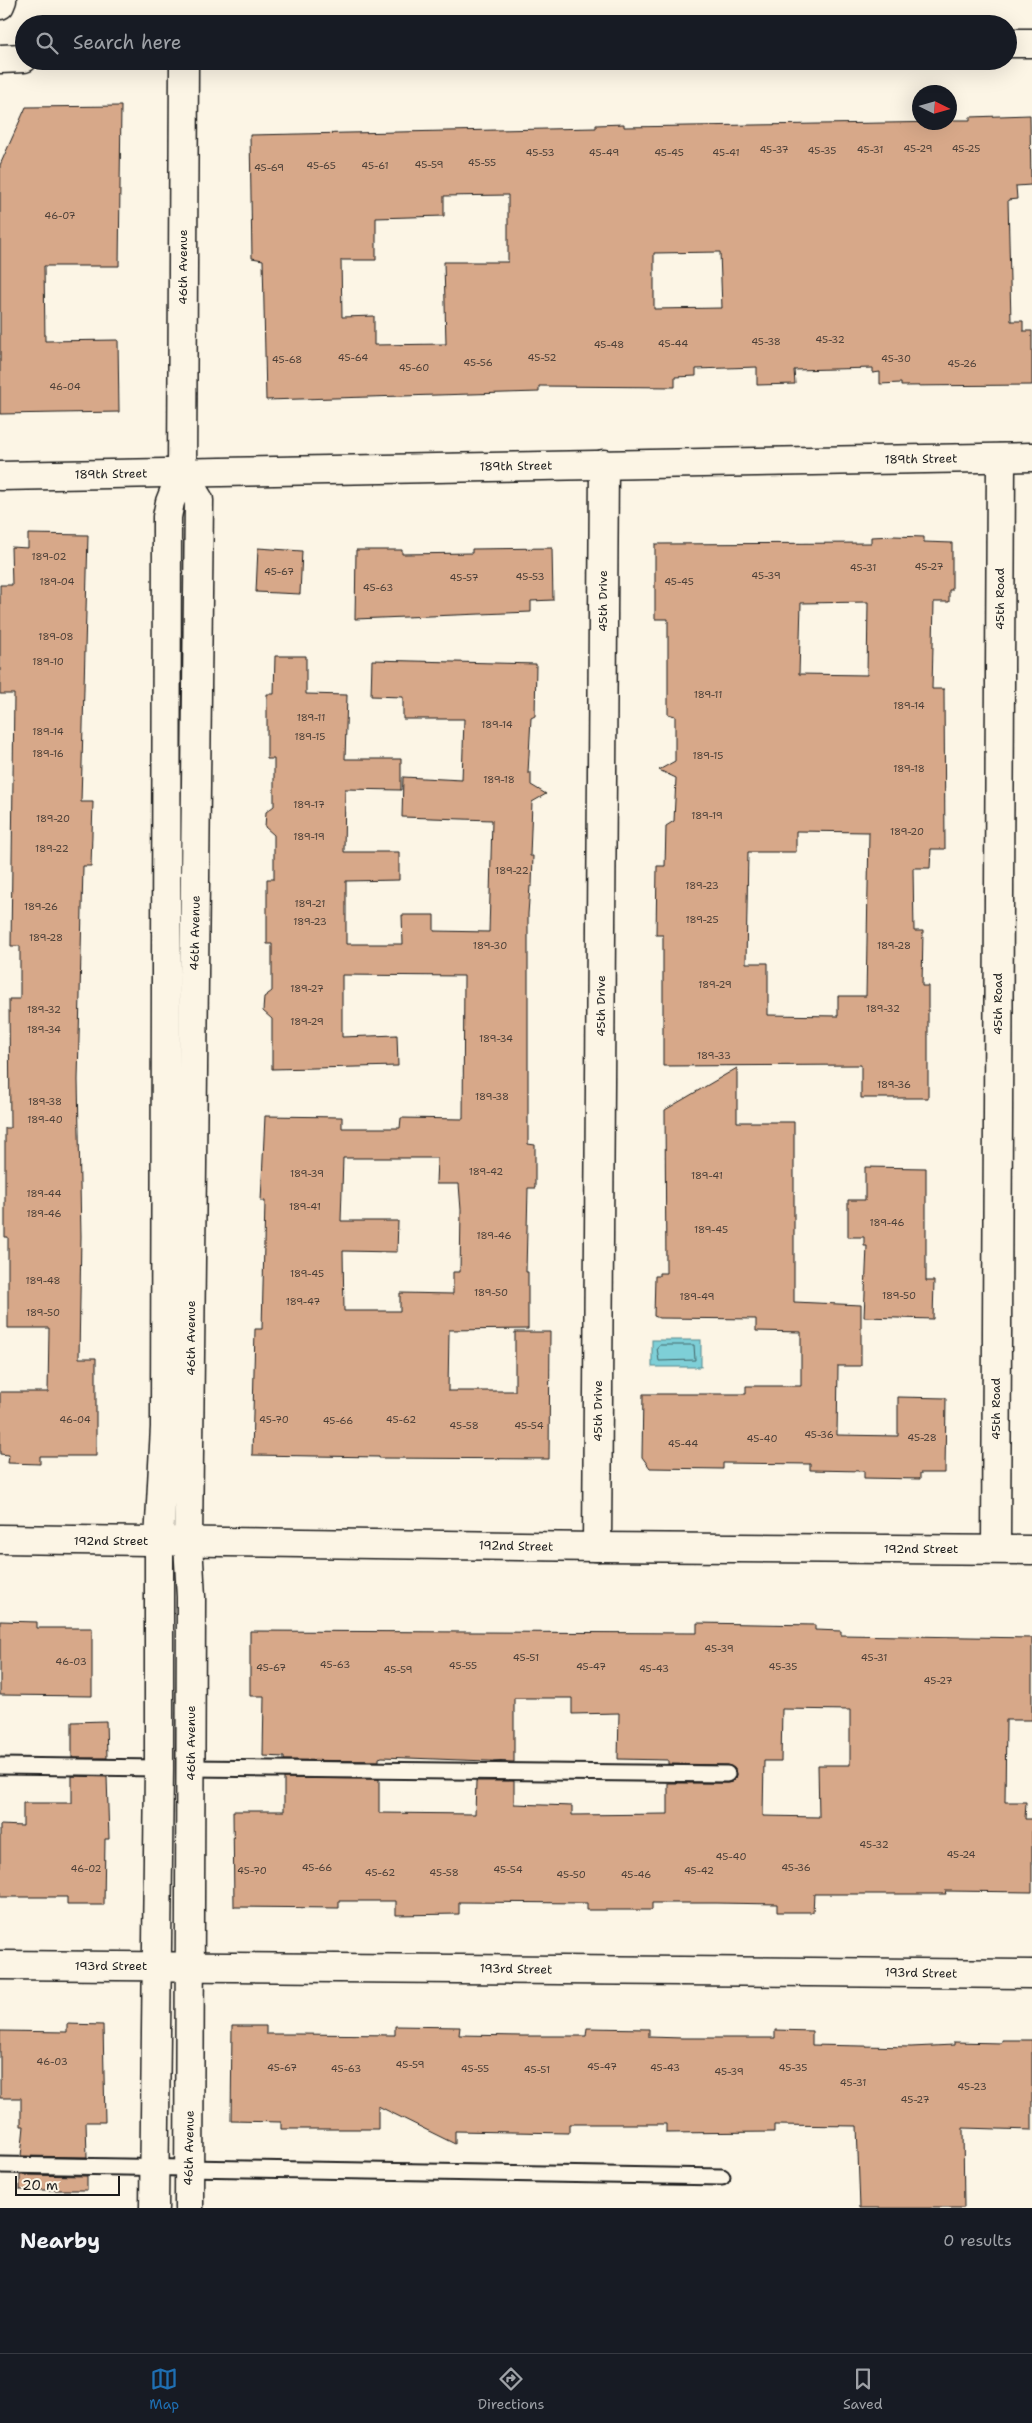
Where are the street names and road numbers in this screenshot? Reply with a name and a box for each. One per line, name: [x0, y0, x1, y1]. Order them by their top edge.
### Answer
street label: 46th Avenue: [175, 229, 191, 305]
street label: 189th Street: [884, 450, 958, 468]
street label: 189th Street: [479, 457, 553, 475]
street label: 189th Street: [74, 465, 148, 483]
street label: 45th Road: [992, 568, 1008, 630]
street label: 45th Drive: [595, 570, 611, 632]
street label: 46th Avenue: [186, 895, 204, 971]
street label: 45th Road: [990, 973, 1006, 1035]
street label: 45th Drive: [593, 975, 609, 1037]
street label: 46th Avenue: [183, 1300, 199, 1376]
street label: 45th Road: [988, 1378, 1004, 1440]
street label: 45th Drive: [590, 1380, 606, 1442]
street label: 192nd Street: [74, 1533, 148, 1549]
street label: 192nd Street: [479, 1537, 553, 1555]
street label: 192nd Street: [884, 1541, 958, 1557]
street label: 46th Avenue: [183, 1705, 199, 1781]
street label: 193rd Street: [75, 1958, 147, 1974]
street label: 193rd Street: [480, 1960, 552, 1978]
street label: 193rd Street: [885, 1964, 957, 1982]
street label: 46th Avenue: [180, 2110, 198, 2186]

